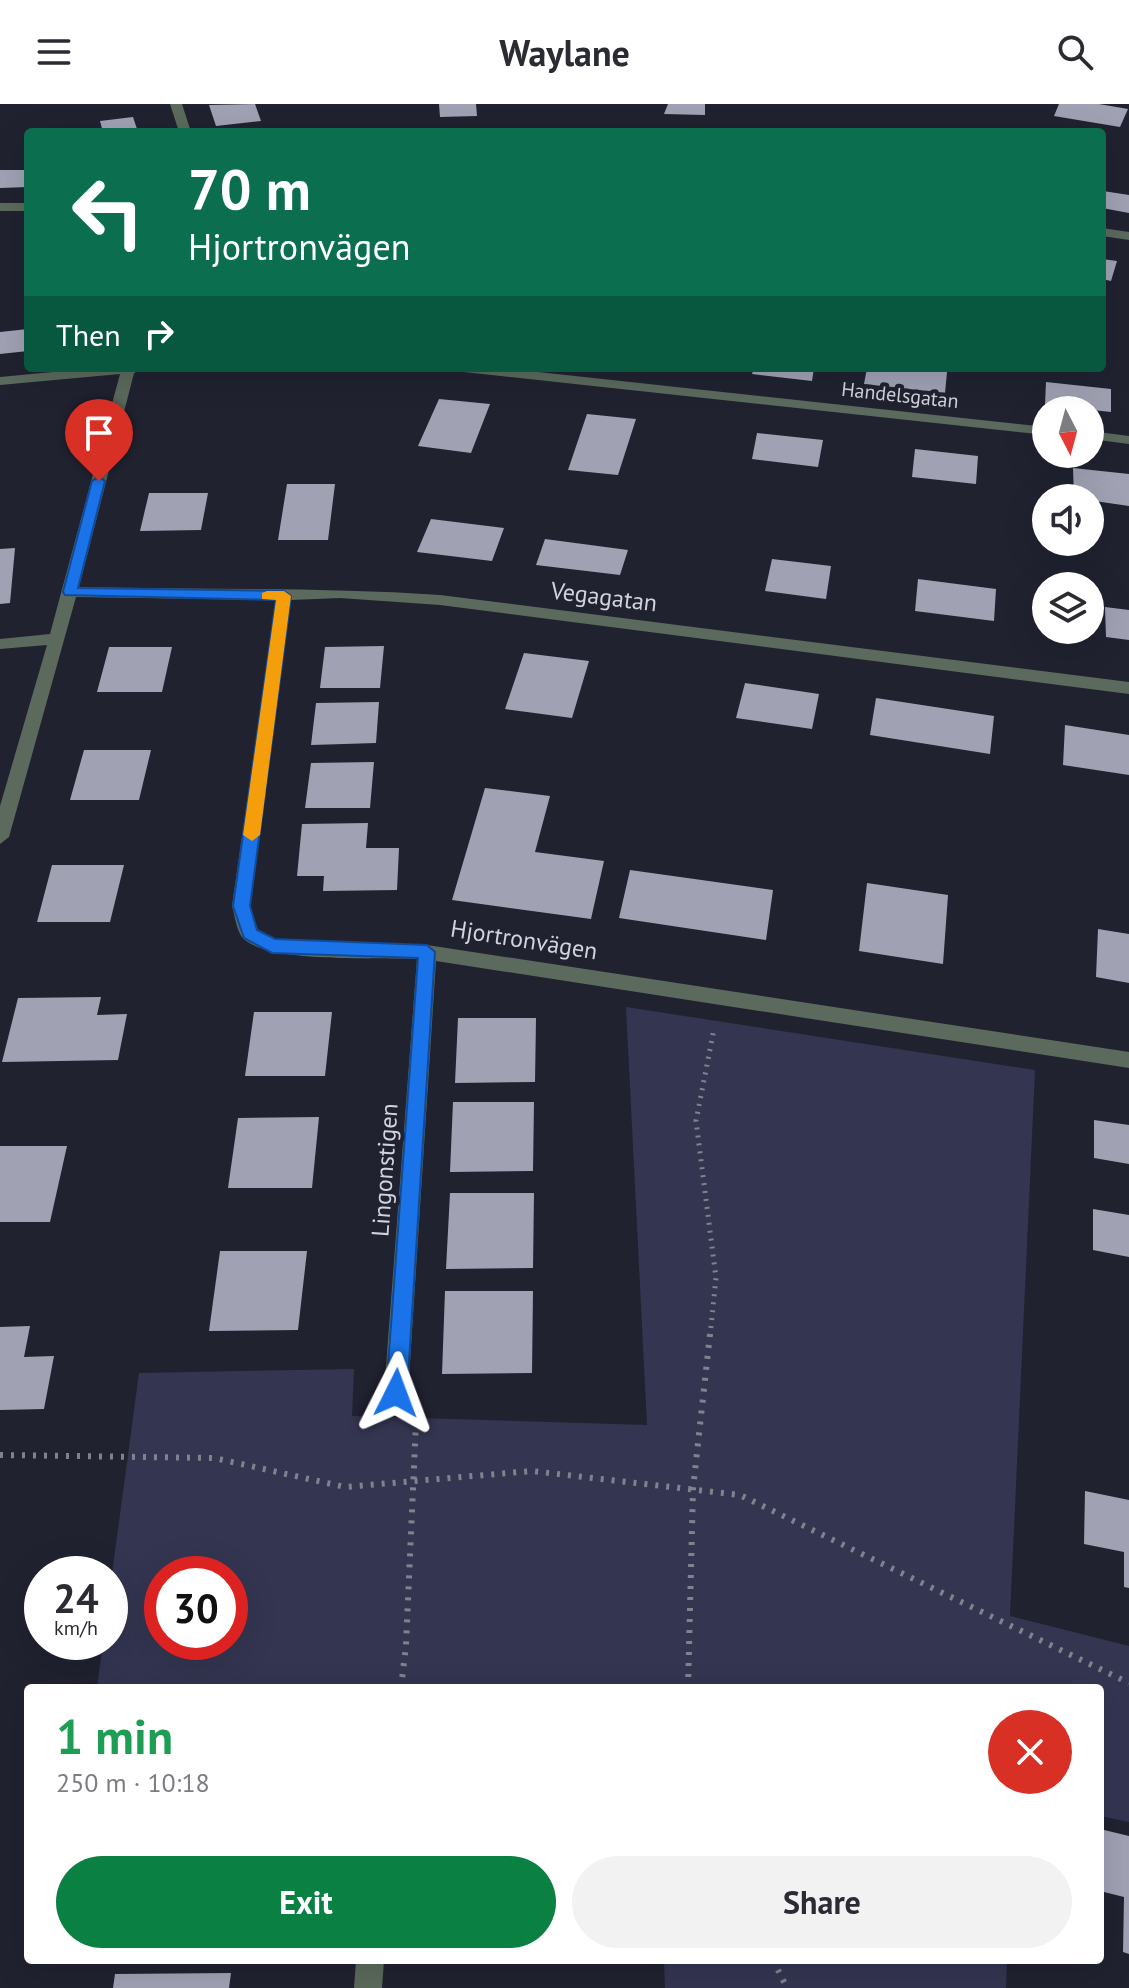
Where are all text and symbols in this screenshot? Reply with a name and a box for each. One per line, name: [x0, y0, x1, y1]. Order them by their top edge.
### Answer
text: Waylane: [499, 29, 630, 76]
icon: menu: [32, 30, 76, 74]
icon: search: [1053, 30, 1097, 74]
text: 70 m: [188, 153, 311, 225]
icon: left: [56, 160, 160, 264]
text: Hjortronvägen: [188, 223, 410, 270]
icon: right: [137, 312, 181, 356]
text: Then: [56, 315, 121, 354]
street label: Handelsgatan: [840, 376, 960, 414]
north arrow: [1032, 396, 1104, 468]
map controls: [1032, 396, 1104, 644]
pin: [65, 399, 133, 481]
icon: arrive: [77, 411, 121, 455]
button: sound: [1032, 484, 1104, 556]
button: layers: [1032, 572, 1104, 644]
street label: Vegagatan: [548, 574, 659, 618]
street label: Hjortronvägen: [448, 913, 600, 966]
street label: Lingonstigen: [364, 1102, 405, 1238]
position arrow: [354, 1351, 438, 1435]
speed limit sign: 30: [144, 1556, 248, 1660]
text: 24: [53, 1572, 99, 1624]
text: km/h: [54, 1615, 98, 1641]
text: 1 min: [56, 1705, 173, 1767]
button: close: [988, 1710, 1072, 1794]
text: 250 m · 10:18: [56, 1766, 210, 1799]
button: Exit: [56, 1856, 556, 1948]
button: Share: [572, 1856, 1072, 1948]

